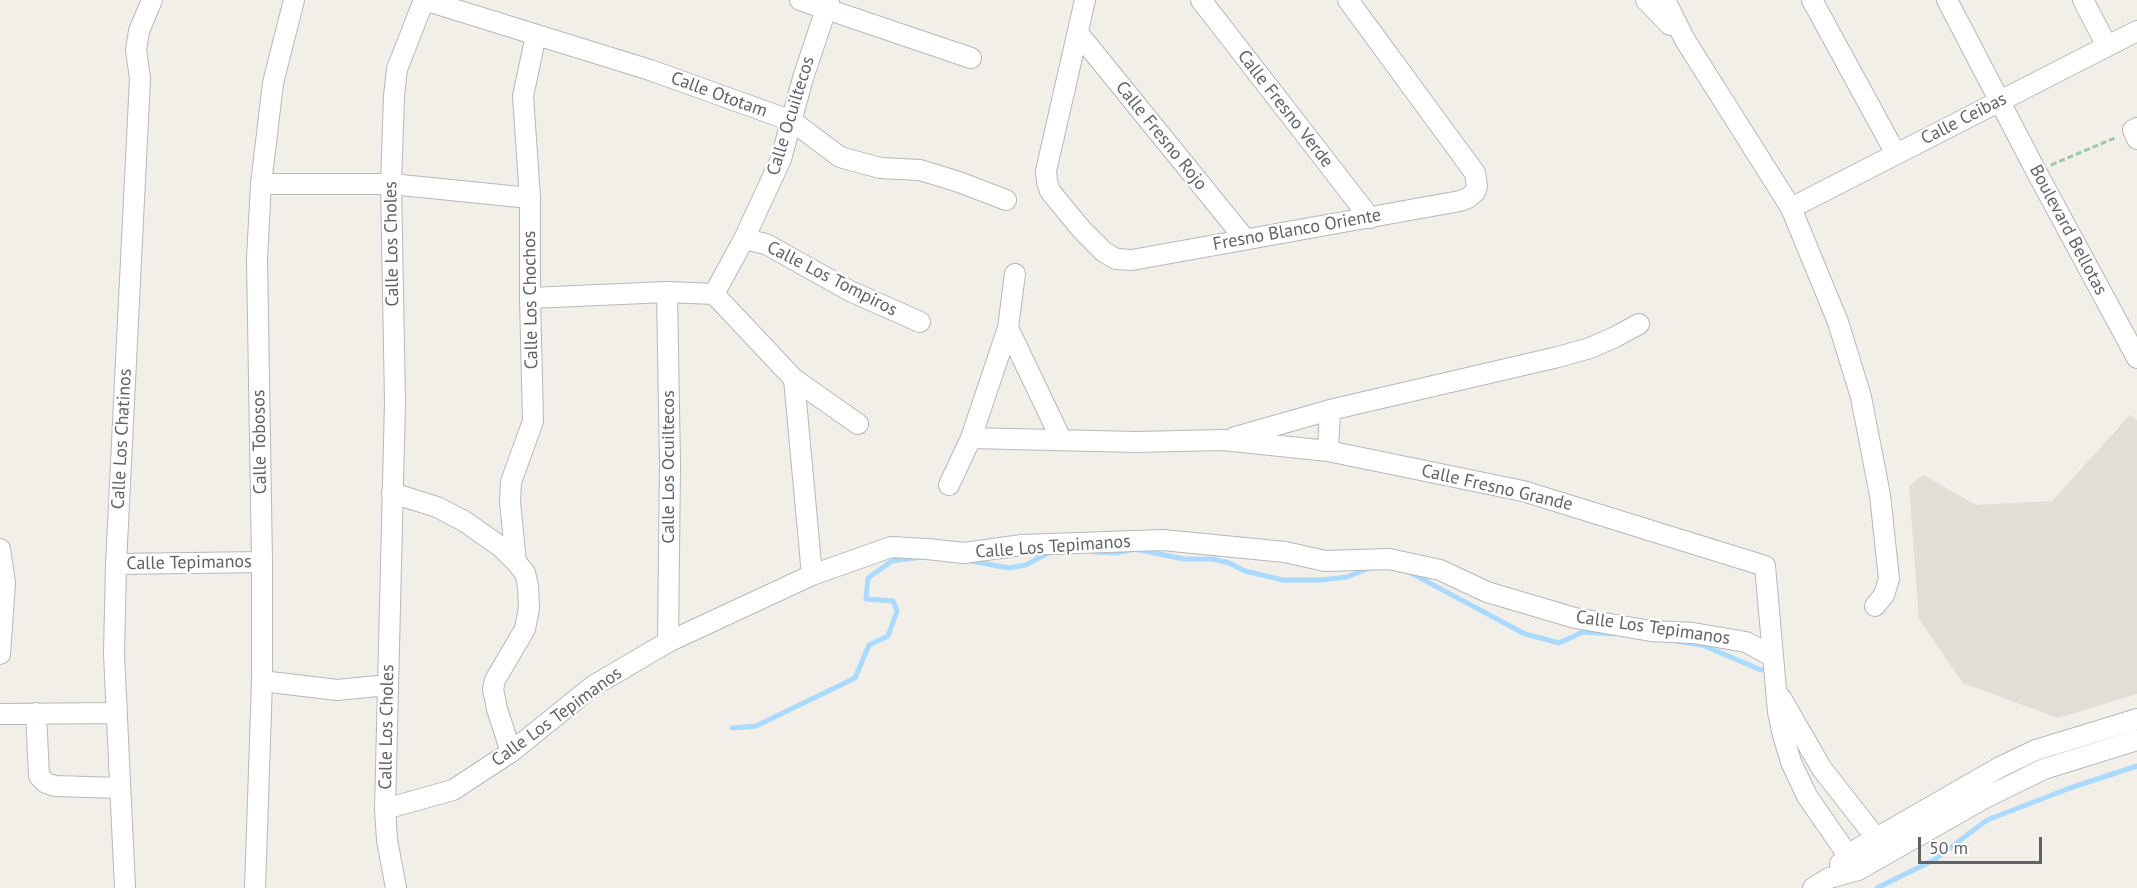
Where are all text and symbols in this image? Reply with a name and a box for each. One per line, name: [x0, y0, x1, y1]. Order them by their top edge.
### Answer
street label: Calle Fresno Verde: [1232, 46, 1338, 172]
street label: Calle Ocuiltecos: [763, 54, 819, 178]
street label: Calle Ototam: [668, 68, 770, 122]
street label: Calle Fresno Rojo: [1111, 77, 1211, 195]
street label: Calle Ceibas: [1918, 88, 2010, 150]
street label: Boulevard Bellotas: [2025, 161, 2111, 299]
street label: Calle Los Choles: [380, 181, 404, 307]
street label: Fresno Blanco Oriente: [1211, 205, 1383, 255]
street label: Calle Los Chochos: [519, 231, 543, 369]
street label: Calle Los Tompiros: [763, 237, 901, 321]
street label: Calle Los Chatinos: [108, 368, 136, 510]
street label: Calle Tobosos: [248, 389, 272, 495]
street label: Calle Los Ocuiltecos: [658, 390, 680, 544]
street label: Calle Fresno Grande: [1419, 460, 1575, 516]
street label: Calle Los Tepimanos: [975, 531, 1131, 563]
street label: Calle Tepimanos: [126, 551, 252, 575]
street label: Calle Los Tepimanos: [1574, 606, 1732, 650]
street label: Calle Los Tepimanos: [488, 663, 626, 771]
street label: Calle Los Choles: [375, 664, 399, 790]
scale bar: [1921, 825, 2046, 863]
text: 50 m: [1929, 836, 1968, 859]

